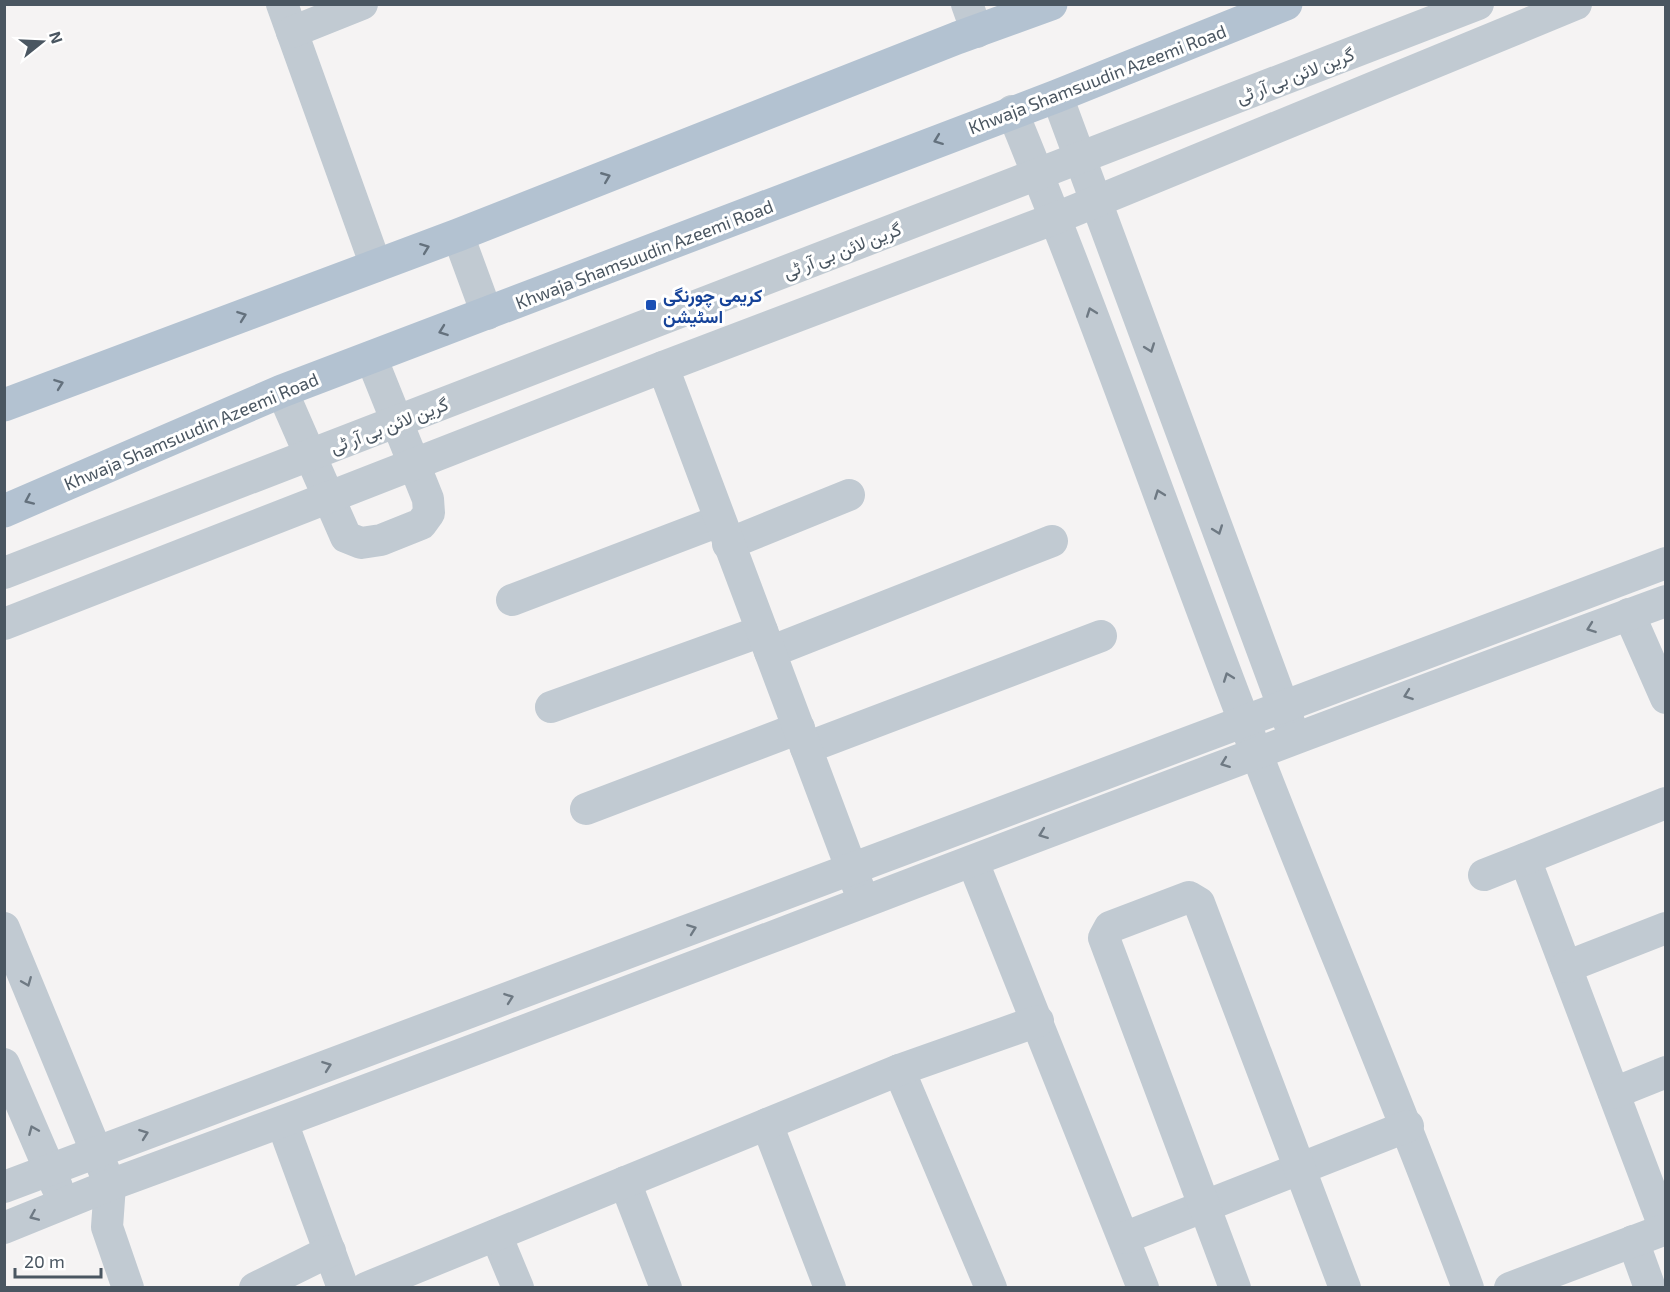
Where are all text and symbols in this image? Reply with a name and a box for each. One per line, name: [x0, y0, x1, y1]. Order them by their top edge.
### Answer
north arrow: [12, 12, 72, 72]
street label: Khwaja Shamsuudin Azeemi Road: [965, 20, 1229, 138]
text: N: [46, 29, 68, 46]
street label: گرین لائن بی آر ٹی: [1233, 42, 1358, 109]
one-way arrow: [933, 133, 944, 145]
one-way arrow: [600, 171, 611, 184]
street label: Khwaja Shamsuudin Azeemi Road: [512, 195, 776, 313]
street label: گرین لائن بی آر ٹی: [780, 217, 905, 284]
one-way arrow: [419, 242, 429, 255]
place label: کریمی چورنگی اسٹیشن: [663, 284, 762, 328]
marker: کریمی چورنگی اسٹیشن: [644, 298, 658, 312]
one-way arrow: [1086, 307, 1099, 318]
one-way arrow: [236, 311, 247, 323]
one-way arrow: [438, 323, 448, 336]
one-way arrow: [1143, 342, 1156, 352]
street label: Khwaja Shamsuudin Azeemi Road: [60, 367, 322, 495]
one-way arrow: [53, 379, 64, 392]
street label: گرین لائن بی آر ٹی: [327, 392, 452, 459]
one-way arrow: [1154, 490, 1167, 500]
one-way arrow: [24, 493, 35, 505]
one-way arrow: [1210, 525, 1223, 535]
one-way arrow: [1586, 621, 1597, 634]
one-way arrow: [1222, 672, 1235, 683]
one-way arrow: [1403, 688, 1414, 701]
one-way arrow: [1220, 756, 1231, 769]
one-way arrow: [1039, 827, 1050, 839]
one-way arrow: [686, 924, 697, 937]
one-way arrow: [20, 976, 32, 987]
one-way arrow: [504, 992, 514, 1005]
one-way arrow: [321, 1060, 332, 1073]
one-way arrow: [28, 1126, 40, 1137]
one-way arrow: [138, 1128, 149, 1141]
one-way arrow: [30, 1209, 41, 1221]
scale bar: [15, 1241, 100, 1279]
text: 20 m: [24, 1250, 65, 1272]

